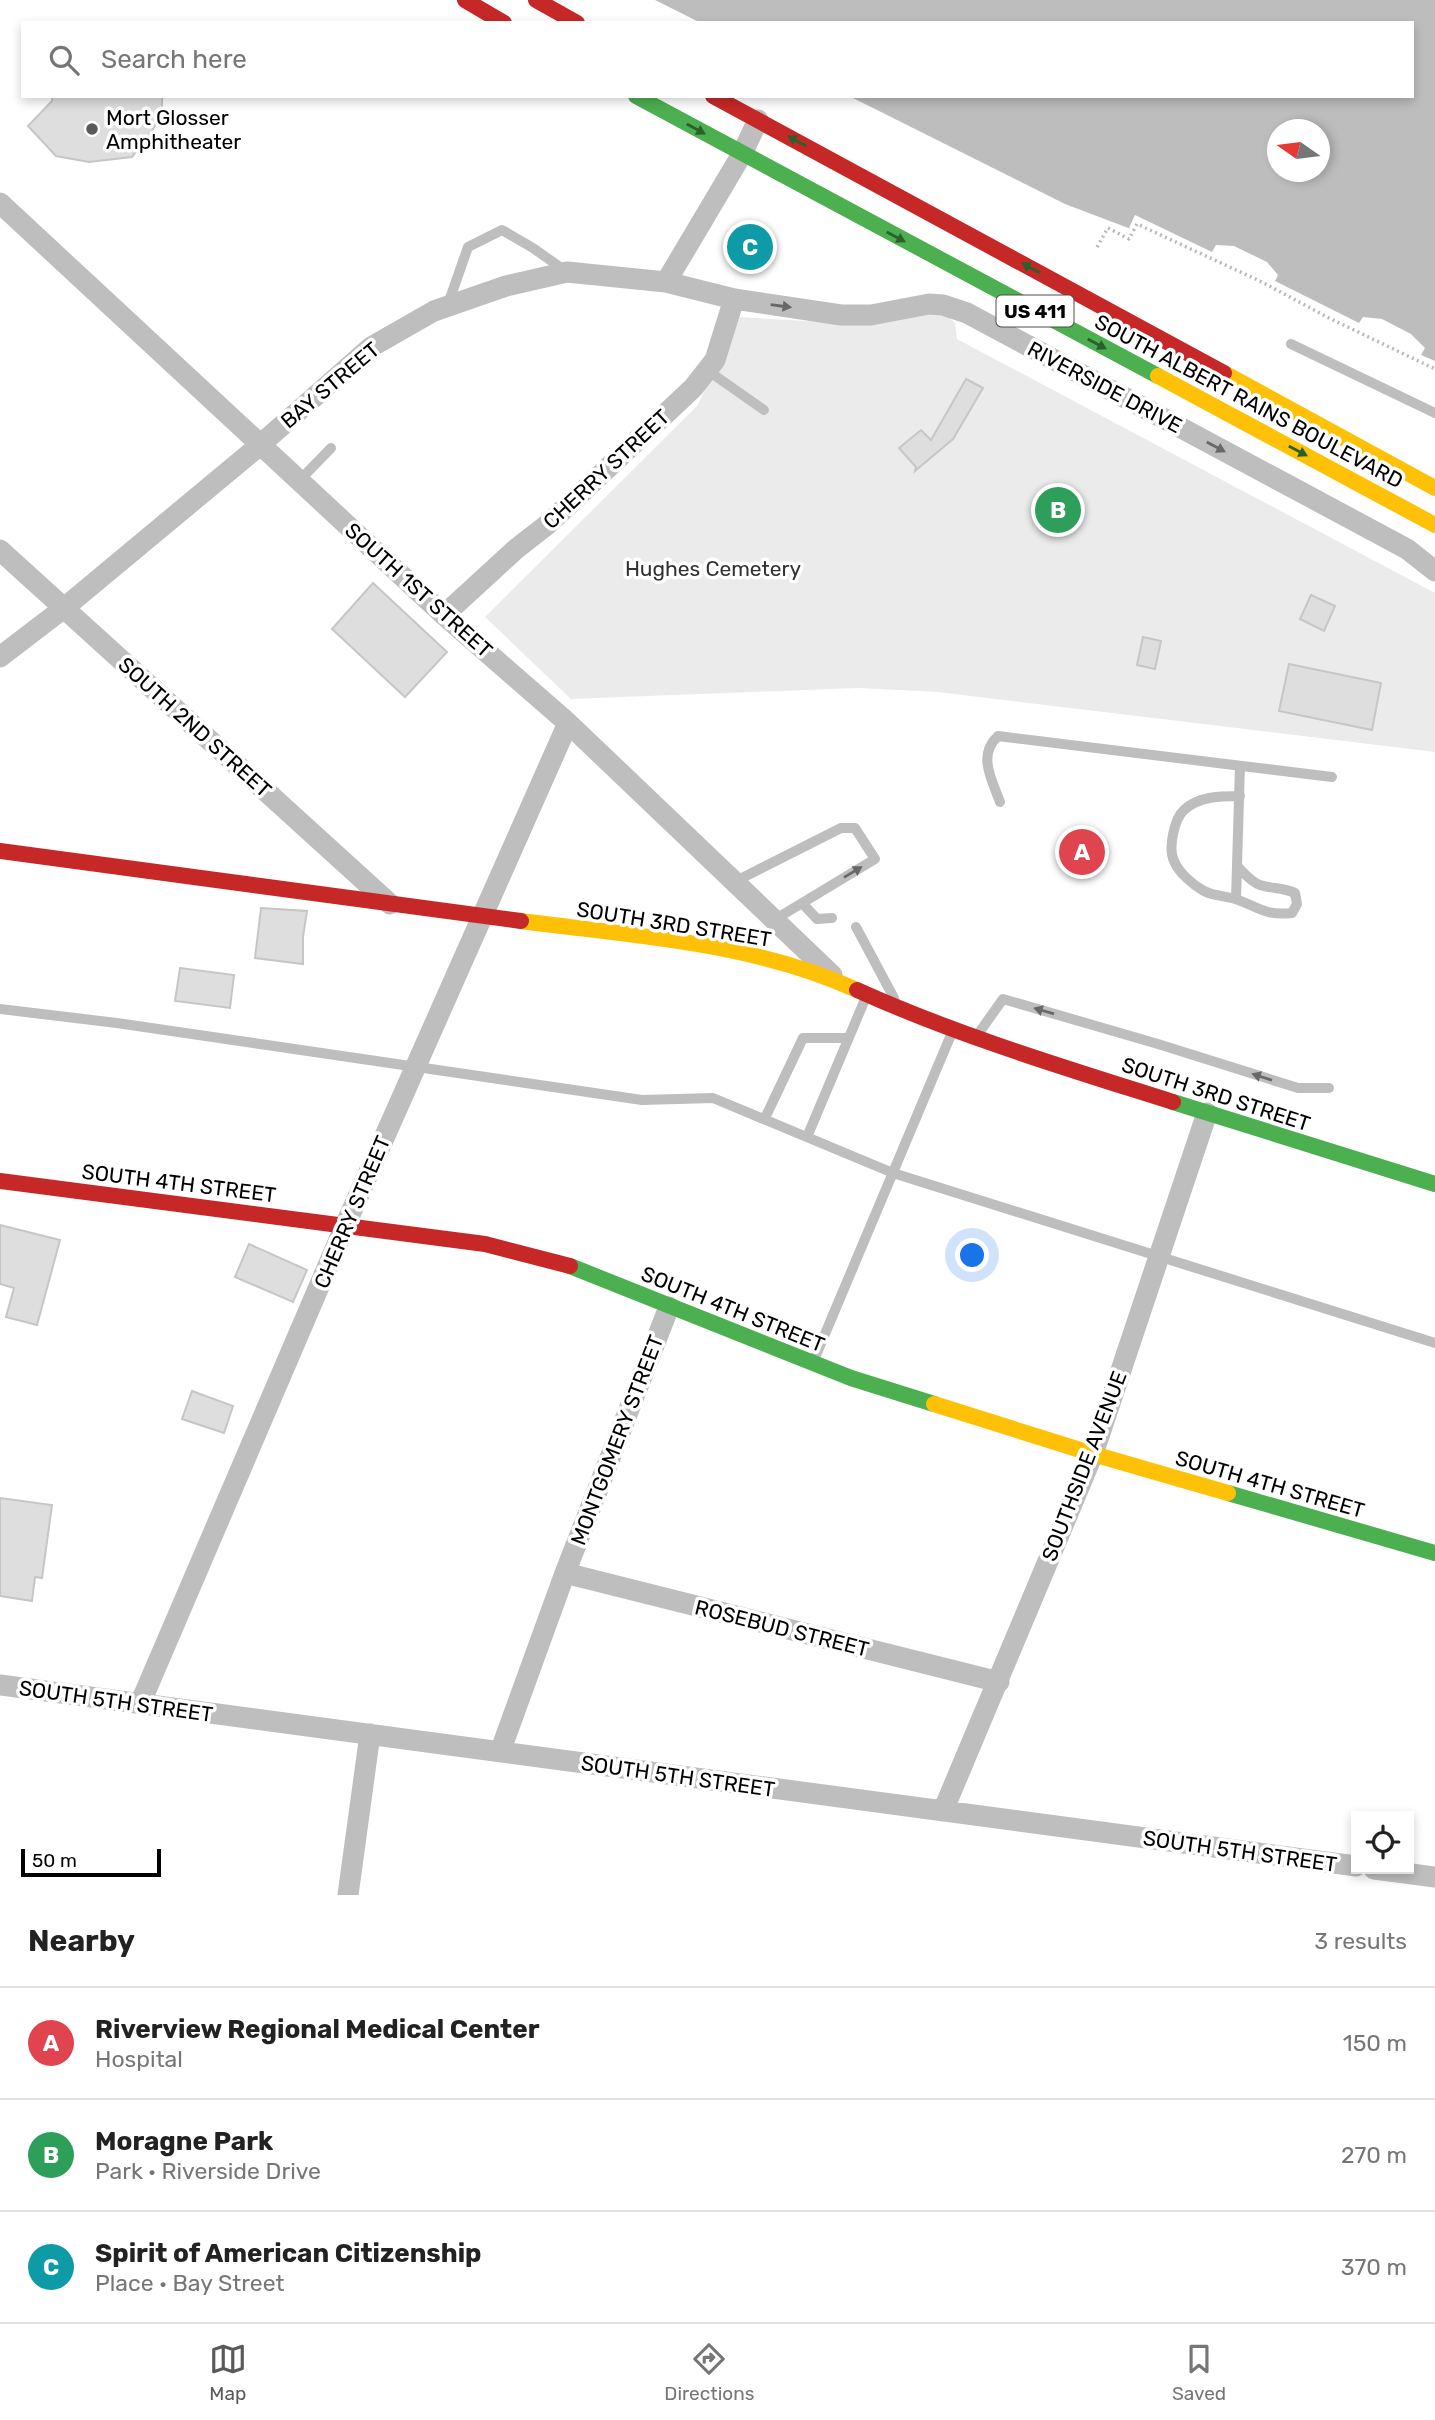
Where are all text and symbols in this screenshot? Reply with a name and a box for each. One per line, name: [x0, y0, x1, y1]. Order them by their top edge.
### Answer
search box: [21, 21, 1414, 98]
icon: search: [45, 41, 83, 79]
text: Search here: [101, 44, 247, 75]
place label: Mort Glosser Amphitheater: [106, 105, 241, 154]
north arrow: [1267, 119, 1330, 182]
marker: Mort Glosser Amphitheater: [84, 121, 100, 137]
one-way arrow: [686, 123, 706, 135]
one-way arrow: [787, 135, 807, 147]
pin: C: [727, 221, 773, 273]
one-way arrow: [887, 230, 907, 242]
one-way arrow: [1021, 262, 1040, 274]
road number: US 411: [996, 296, 1074, 326]
one-way arrow: [770, 301, 792, 312]
street label: SOUTH ALBERT RAINS BOULEVARD: [1091, 309, 1407, 493]
street label: RIVERSIDE DRIVE: [1024, 336, 1186, 438]
street label: BAY STREET: [276, 337, 384, 433]
one-way arrow: [1087, 338, 1107, 350]
street label: CHERRY STREET: [538, 404, 674, 534]
one-way arrow: [1207, 441, 1226, 453]
one-way arrow: [1288, 445, 1308, 457]
pin: B: [1035, 484, 1081, 536]
street label: SOUTH 1ST STREET: [340, 517, 498, 663]
park label: Hughes Cemetery: [625, 556, 802, 581]
street label: SOUTH 2ND STREET: [113, 652, 277, 802]
pin: A: [1059, 826, 1105, 878]
one-way arrow: [844, 866, 863, 878]
street label: SOUTH 3RD STREET: [575, 896, 773, 952]
one-way arrow: [1034, 1005, 1055, 1015]
street label: SOUTH 3RD STREET: [1119, 1052, 1313, 1136]
one-way arrow: [1251, 1071, 1272, 1082]
street label: CHERRY STREET: [309, 1132, 395, 1292]
street label: SOUTH 4TH STREET: [80, 1159, 278, 1207]
your location: [955, 1238, 989, 1272]
street label: SOUTH 4TH STREET: [638, 1261, 828, 1357]
street label: MONTGOMERY STREET: [565, 1331, 669, 1549]
street label: SOUTHSIDE AVENUE: [1036, 1368, 1132, 1564]
street label: SOUTH 4TH STREET: [1173, 1445, 1367, 1523]
street label: ROSEBUD STREET: [692, 1594, 872, 1662]
street label: SOUTH 5TH STREET: [17, 1675, 215, 1727]
street label: SOUTH 5TH STREET: [579, 1750, 777, 1802]
map controls: [1351, 1811, 1414, 1874]
button: locate: [1351, 1811, 1414, 1874]
street label: SOUTH 5TH STREET: [1141, 1825, 1339, 1877]
scale bar: [21, 1846, 161, 1878]
text: 50 m: [32, 1849, 77, 1872]
text: Nearby: [28, 1923, 135, 1959]
text: 3 results: [1314, 1927, 1407, 1955]
text: Riverview Regional Medical Center: [95, 2014, 540, 2045]
text: A: [43, 2029, 59, 2057]
text: 150 m: [1343, 2029, 1407, 2057]
text: Hospital: [95, 2045, 183, 2073]
text: Moragne Park: [95, 2126, 273, 2157]
text: B: [43, 2141, 59, 2169]
text: 270 m: [1341, 2141, 1407, 2169]
text: Park · Riverside Drive: [95, 2157, 321, 2185]
text: Spirit of American Citizenship: [95, 2238, 481, 2269]
text: C: [43, 2253, 59, 2281]
text: 370 m: [1341, 2253, 1407, 2281]
text: Place · Bay Street: [95, 2269, 285, 2297]
tab: Map: [209, 2340, 247, 2405]
tab: Directions: [664, 2340, 754, 2405]
tab: Saved: [1172, 2340, 1226, 2405]

